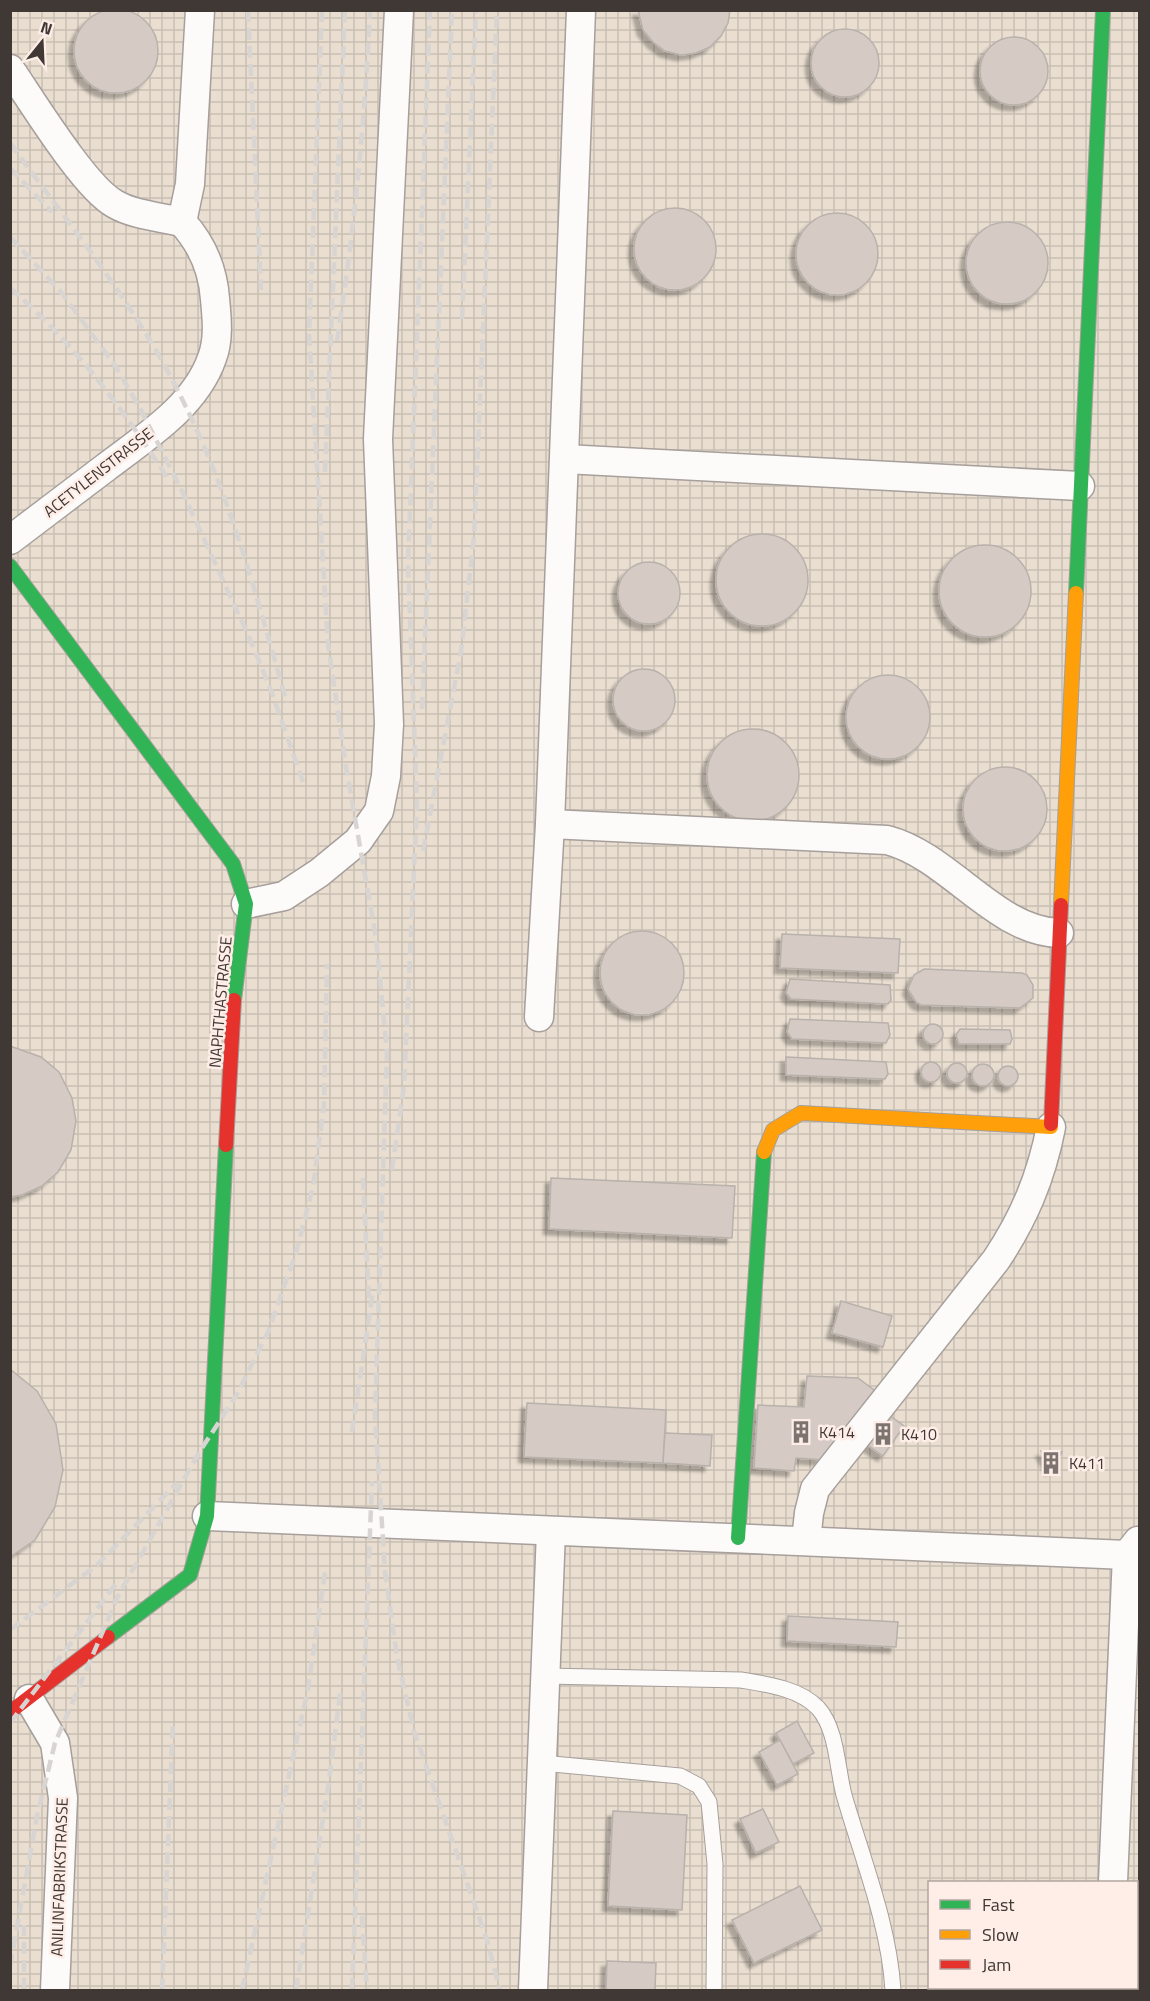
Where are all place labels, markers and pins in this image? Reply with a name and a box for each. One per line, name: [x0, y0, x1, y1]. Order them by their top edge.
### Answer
building icon: K414: [788, 1419, 814, 1445]
place label: K414: [819, 1420, 855, 1444]
building icon: K410: [870, 1421, 896, 1447]
place label: K410: [901, 1422, 937, 1446]
building icon: K411: [1038, 1450, 1064, 1476]
place label: K411: [1069, 1451, 1105, 1475]

